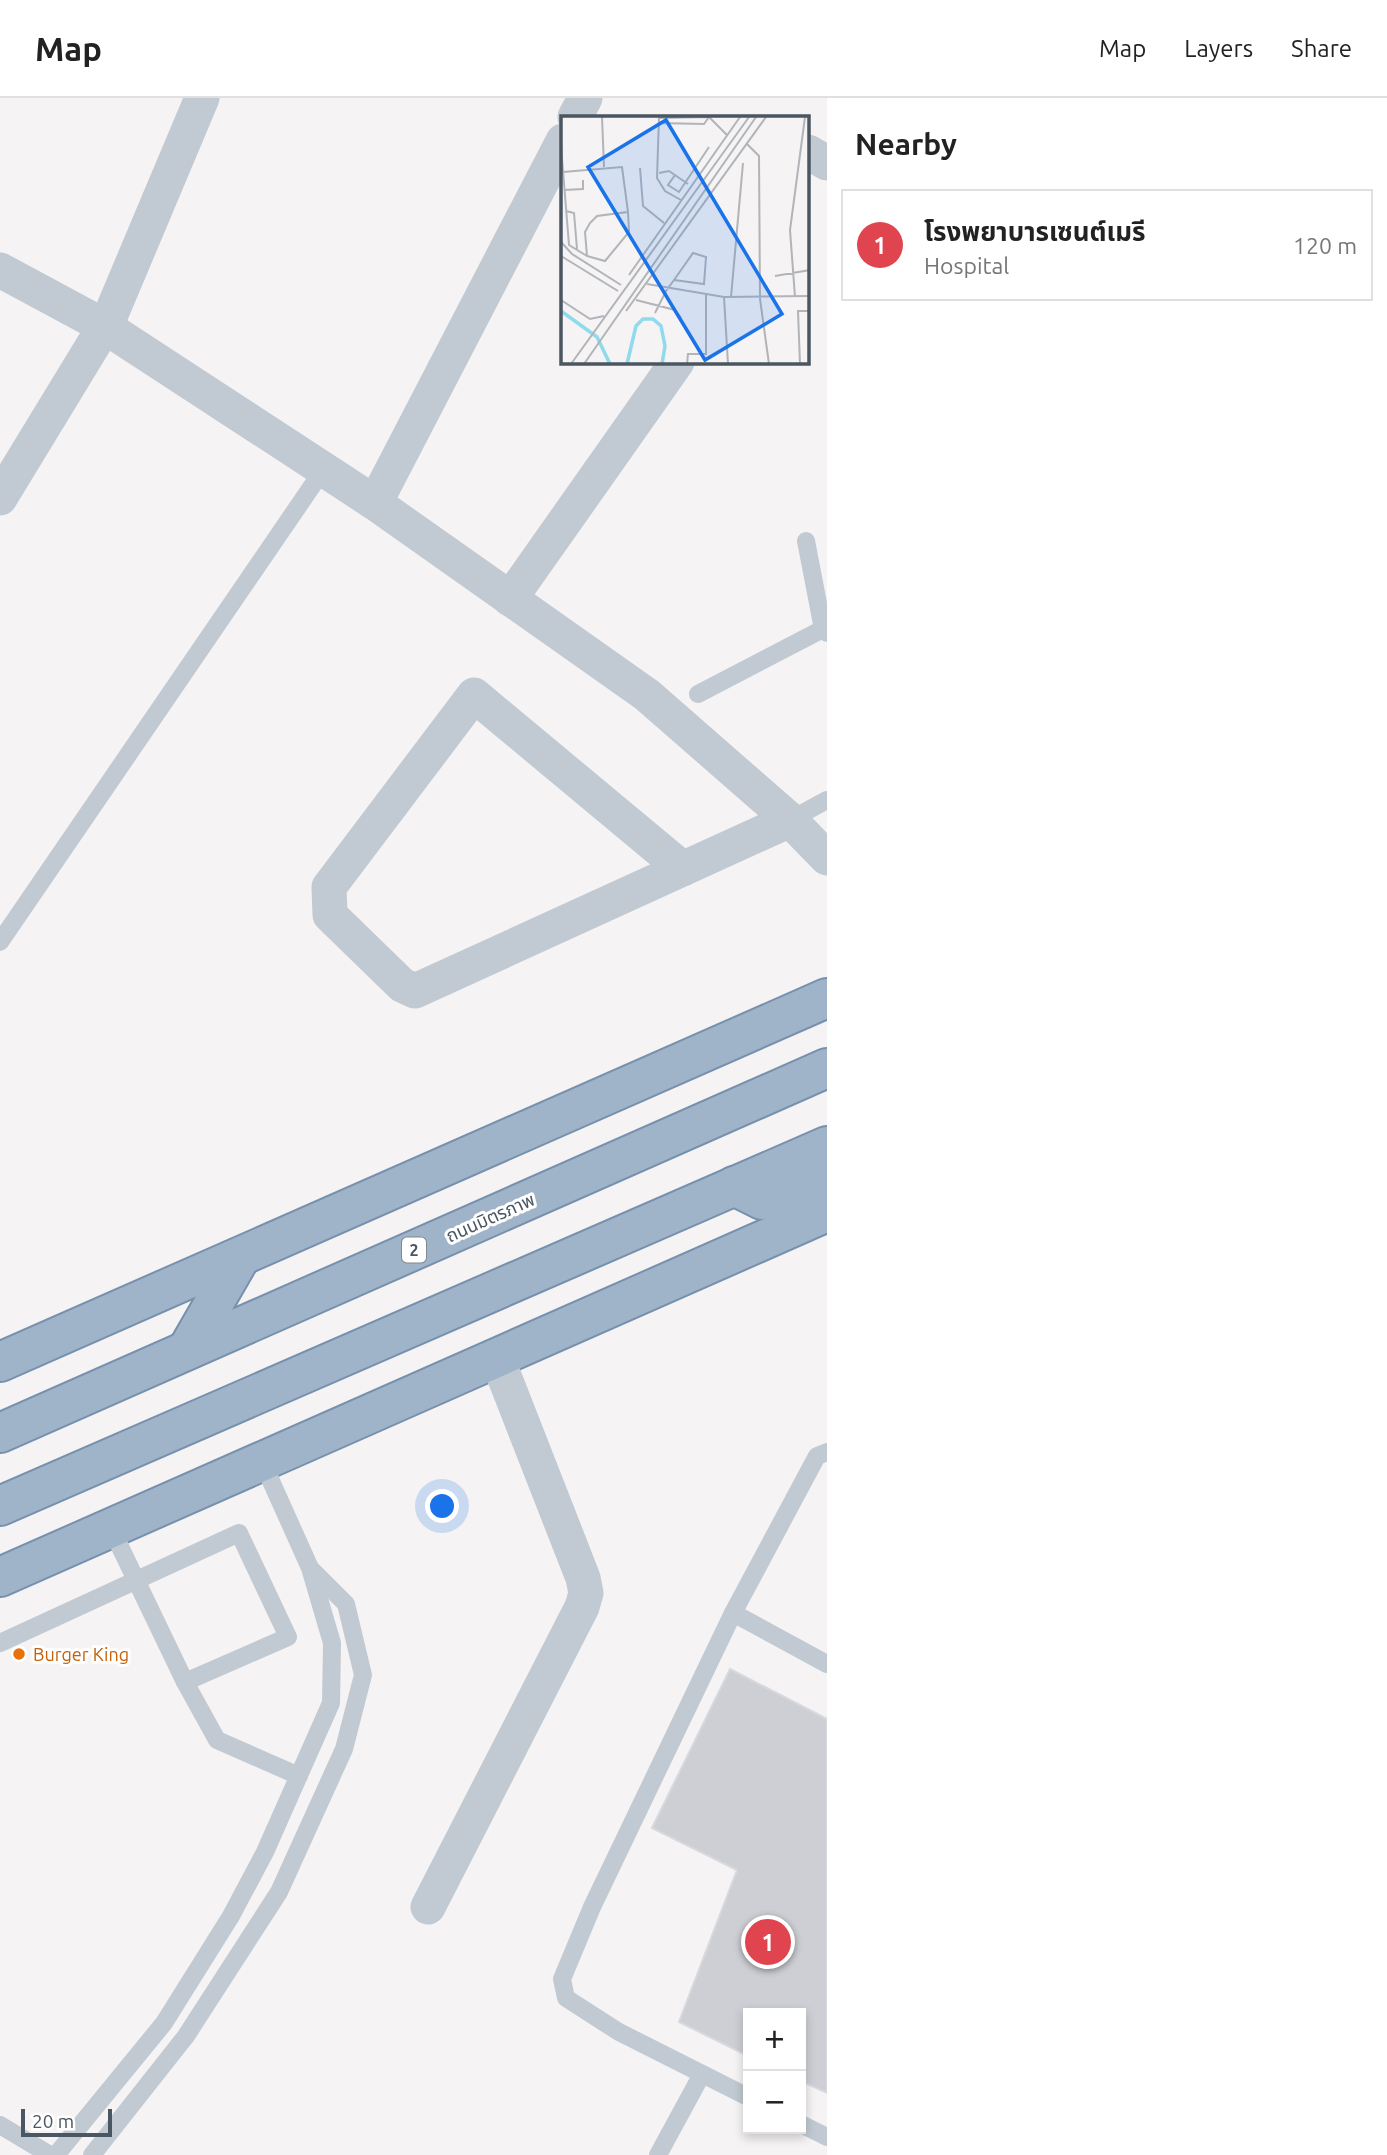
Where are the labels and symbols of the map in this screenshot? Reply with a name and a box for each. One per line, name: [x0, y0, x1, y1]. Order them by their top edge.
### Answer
inset map: [561, 116, 810, 364]
street label: ถนนมิตรภาพ: [443, 1189, 537, 1245]
road number: 2: [402, 1238, 426, 1262]
your location: [425, 1489, 459, 1523]
place label: Burger King: [33, 1644, 129, 1664]
marker: Burger King: [11, 1646, 27, 1662]
pin: 1: [745, 1916, 791, 1968]
scale bar: [21, 2106, 112, 2138]

